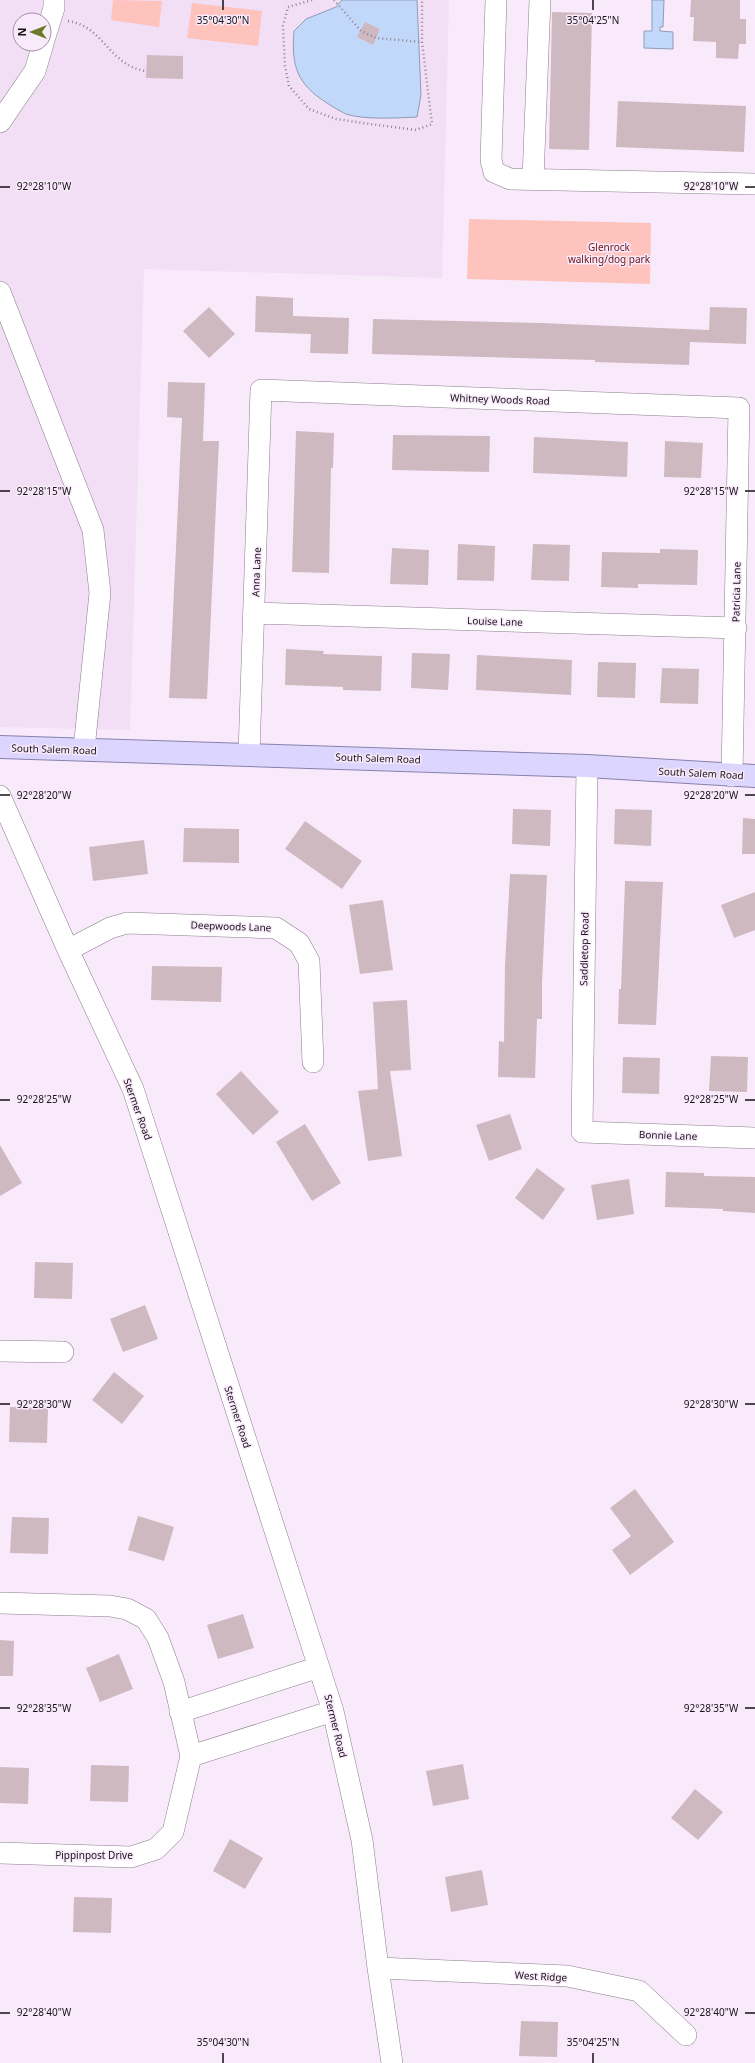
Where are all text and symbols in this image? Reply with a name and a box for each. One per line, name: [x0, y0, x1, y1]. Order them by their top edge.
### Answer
north arrow: [12, 12, 52, 52]
text: 35°04'30"N: [197, 13, 249, 27]
text: 35°04'25"N: [567, 13, 619, 27]
text: N: [14, 28, 29, 36]
text: 92°28'10"W: [17, 179, 72, 193]
text: 92°28'10"W: [684, 179, 739, 193]
park label: Glenrock walking/dog park: [568, 240, 651, 266]
street label: Whitney Woods Road: [450, 390, 550, 408]
text: 92°28'15"W: [17, 484, 72, 498]
text: 92°28'15"W: [684, 484, 739, 498]
street label: Anna Lane: [248, 547, 264, 597]
street label: Patricia Lane: [728, 561, 744, 622]
street label: Louise Lane: [467, 613, 523, 629]
street label: South Salem Road: [11, 741, 97, 757]
street label: South Salem Road: [335, 750, 421, 766]
street label: South Salem Road: [658, 764, 744, 782]
text: 92°28'20"W: [17, 788, 72, 802]
text: 92°28'20"W: [684, 788, 739, 802]
street label: Saddletop Road: [576, 912, 592, 986]
street label: Deepwoods Lane: [190, 918, 272, 934]
street label: Stermer Road: [120, 1076, 156, 1142]
text: 92°28'25"W: [17, 1092, 72, 1106]
text: 92°28'25"W: [684, 1092, 739, 1106]
street label: Bonnie Lane: [639, 1127, 698, 1143]
street label: Stermer Road: [221, 1384, 255, 1450]
text: 92°28'30"W: [17, 1397, 72, 1411]
text: 92°28'30"W: [684, 1397, 739, 1411]
street label: Stermer Road: [321, 1693, 351, 1759]
text: 92°28'35"W: [17, 1701, 72, 1715]
text: 92°28'35"W: [684, 1701, 739, 1715]
street label: Pippinpost Drive: [55, 1848, 133, 1862]
street label: West Ridge: [514, 1968, 568, 1984]
text: 92°28'40"W: [17, 2005, 72, 2019]
text: 92°28'40"W: [684, 2005, 739, 2019]
text: 35°04'30"N: [197, 2035, 249, 2049]
text: 35°04'25"N: [567, 2035, 619, 2049]

